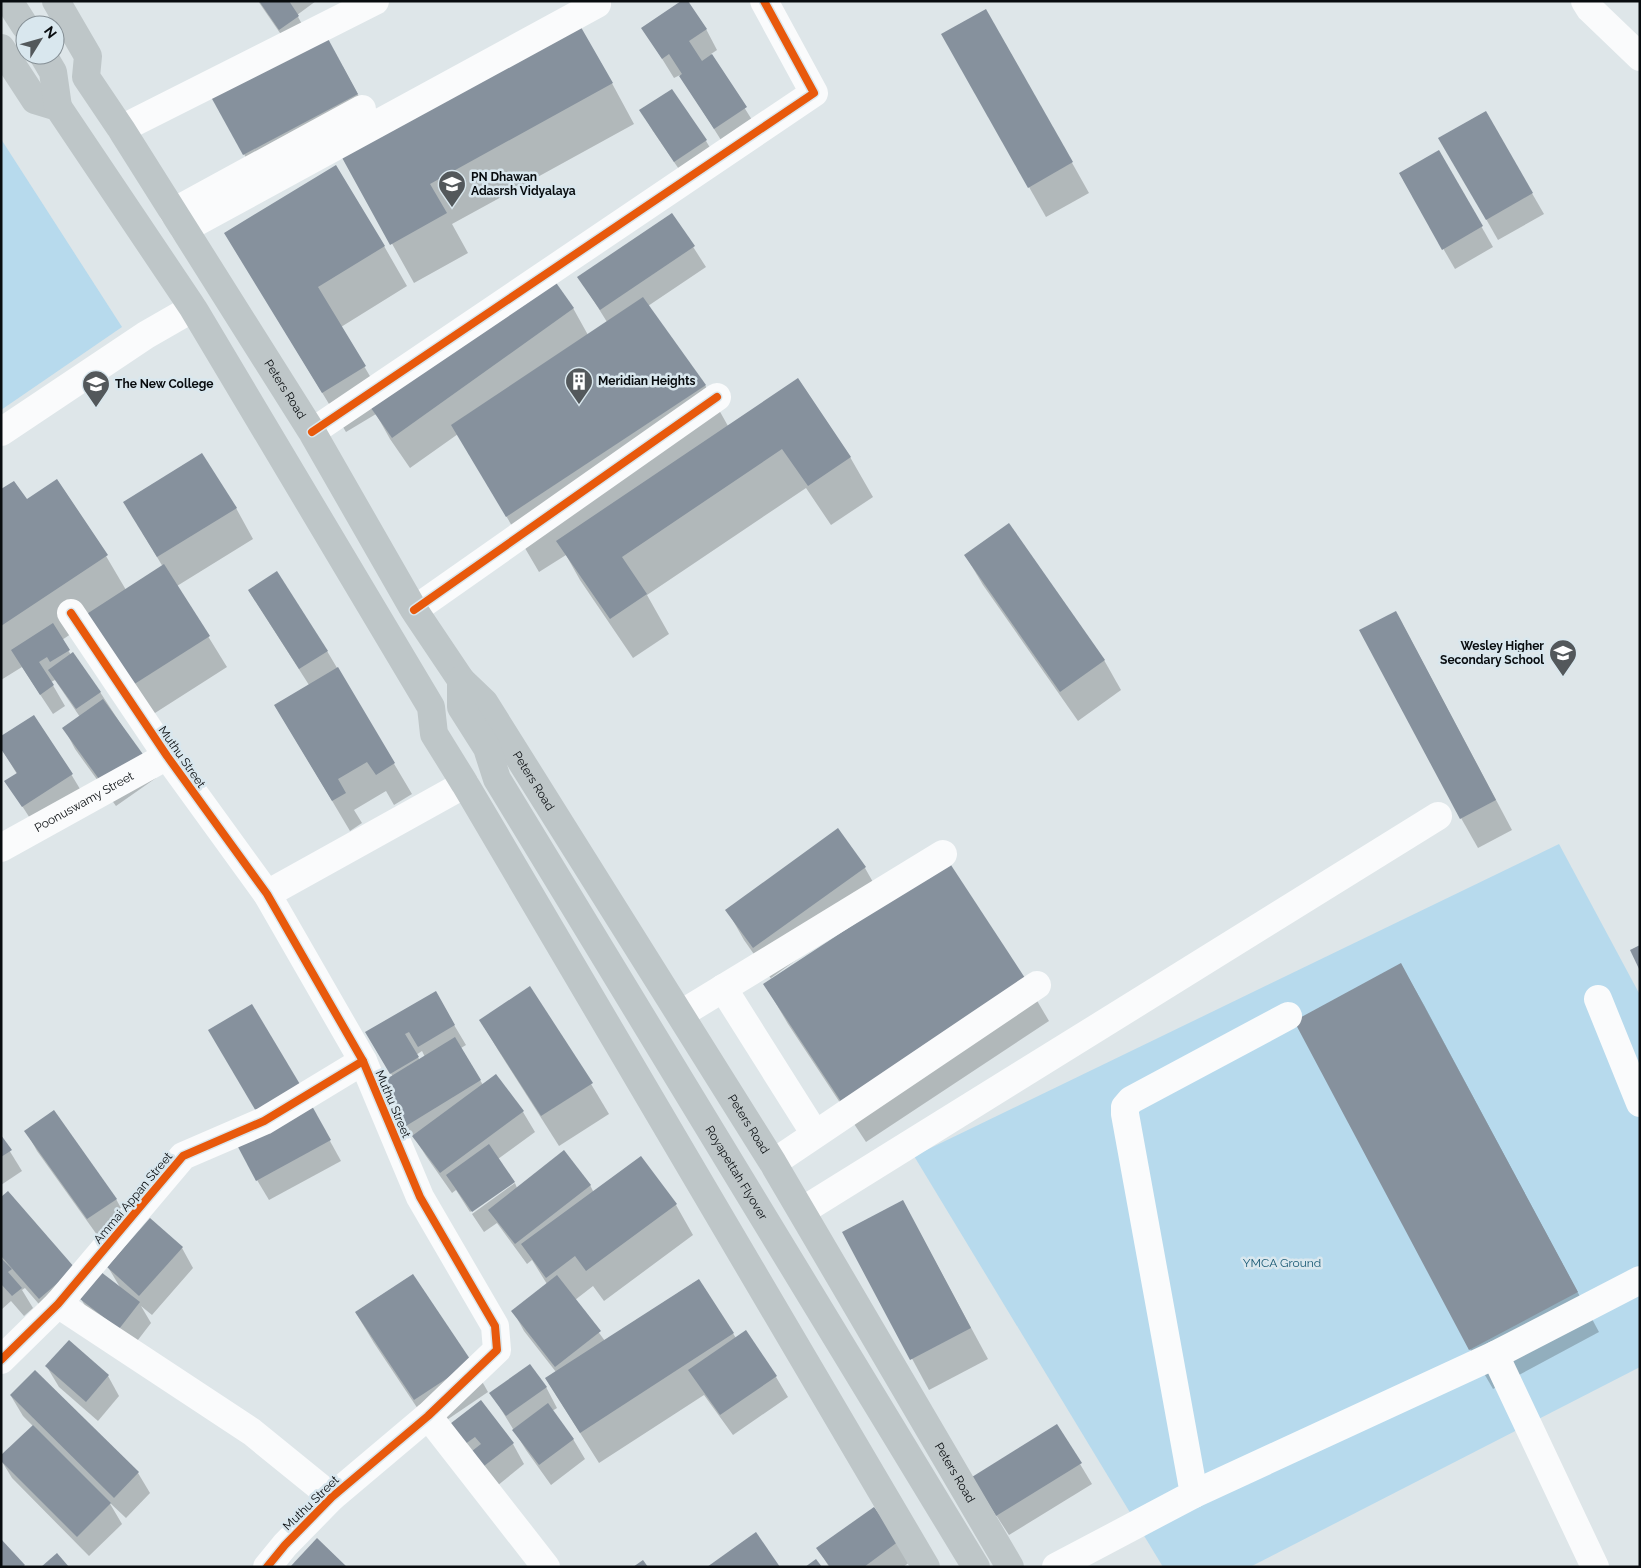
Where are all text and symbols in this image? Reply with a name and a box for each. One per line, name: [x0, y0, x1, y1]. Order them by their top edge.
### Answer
north arrow: [15, 15, 65, 65]
text: N: [41, 23, 60, 41]
school or university icon: PN Dhawan Adasrsh Vidyalaya: [437, 169, 467, 208]
place label: PN Dhawan Adasrsh Vidyalaya: [471, 170, 576, 198]
street label: Peters Road: [261, 357, 309, 421]
building icon: Meridian Heights: [564, 366, 594, 405]
school or university icon: The New College: [81, 369, 111, 408]
place label: Meridian Heights: [598, 374, 695, 388]
place label: The New College: [115, 377, 213, 391]
school or university icon: Wesley Higher Secondary School: [1548, 638, 1578, 677]
place label: Wesley Higher Secondary School: [1440, 639, 1544, 667]
street label: Muthu Street: [156, 723, 208, 791]
street label: Peters Road: [510, 749, 557, 813]
street label: Poonuswamy Street: [32, 769, 136, 835]
street label: Muthu Street: [372, 1068, 414, 1140]
street label: Peters Road: [725, 1092, 772, 1156]
street label: Royapettah Flyover: [703, 1123, 771, 1223]
street label: Ammai Appan Street: [91, 1150, 175, 1246]
park label: YMCA Ground: [1243, 1256, 1321, 1270]
street label: Peters Road: [932, 1440, 978, 1505]
street label: Muthu Street: [280, 1473, 342, 1533]

